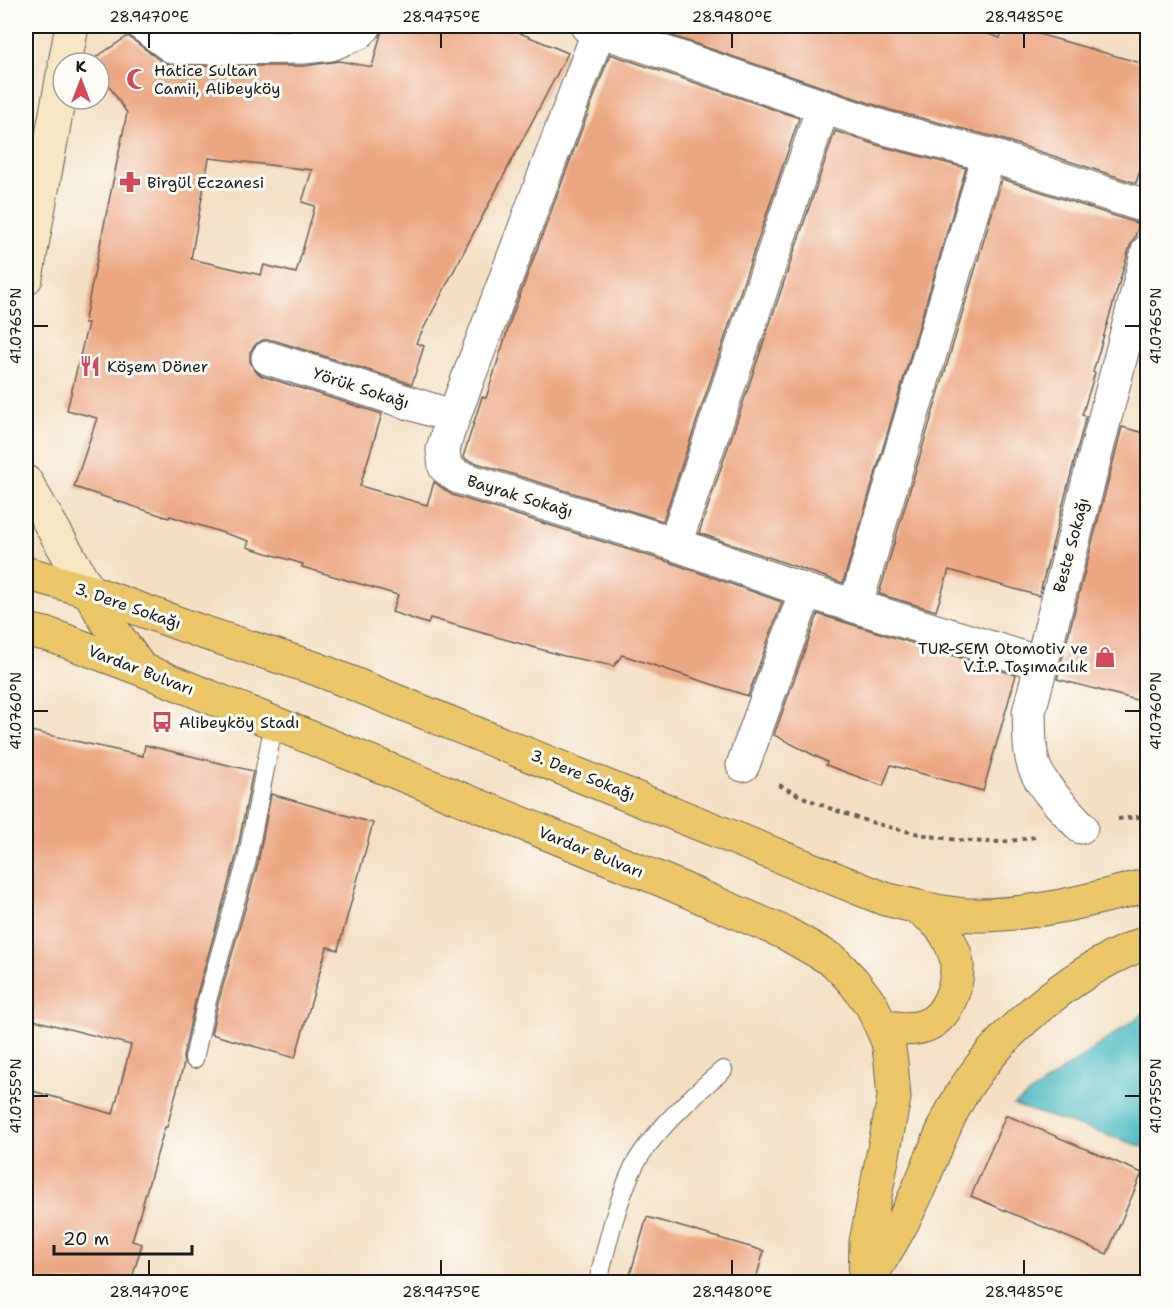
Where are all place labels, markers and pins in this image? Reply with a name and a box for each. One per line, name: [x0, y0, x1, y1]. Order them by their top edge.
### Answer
place label: Hatice Sultan Camii, Alibeyköy: [154, 60, 280, 99]
mosque icon: Hatice Sultan Camii, Alibeyköy: [125, 67, 149, 91]
pharmacy icon: Birgül Eczanesi: [118, 170, 142, 194]
place label: Birgül Eczanesi: [147, 172, 264, 193]
restaurant icon: Köşem Döner: [78, 354, 102, 378]
place label: Köşem Döner: [107, 356, 208, 377]
place label: TUR-SEM Otomotiv ve V.İ.P. Taşımacılık: [918, 638, 1088, 677]
shop icon: TUR-SEM Otomotiv ve V.İ.P. Taşımacılık: [1093, 645, 1117, 669]
bus stop icon: Alibeyköy Stadı: [150, 710, 174, 734]
place label: Alibeyköy Stadı: [179, 712, 300, 733]

